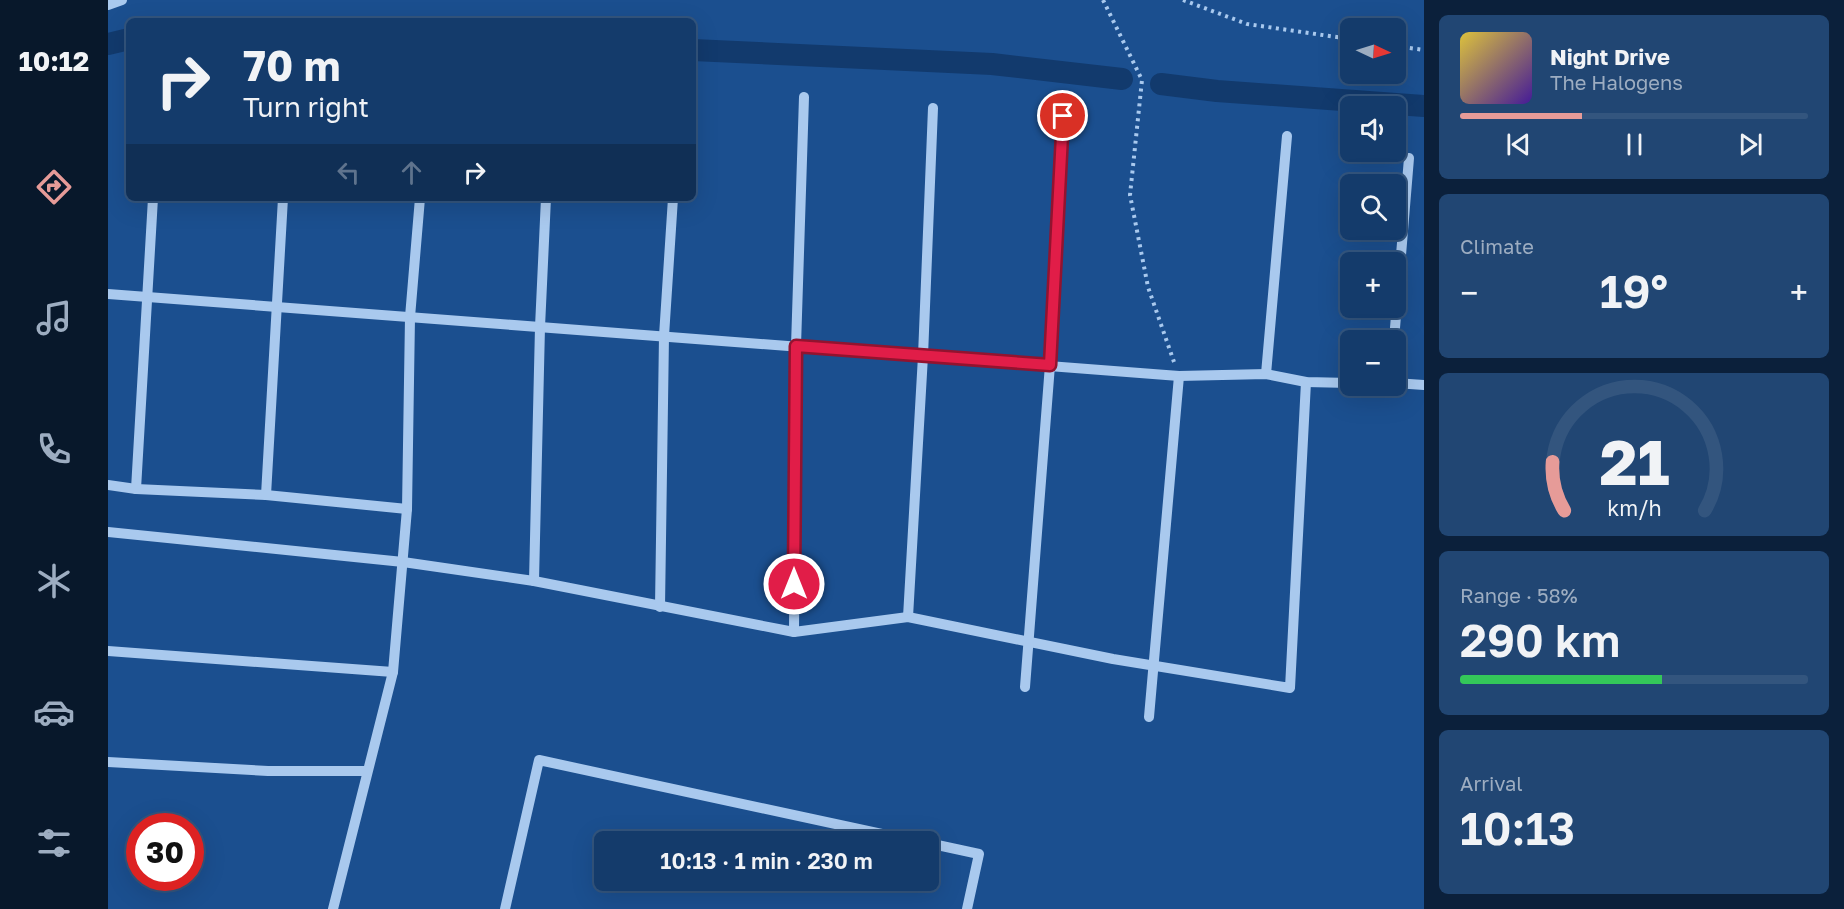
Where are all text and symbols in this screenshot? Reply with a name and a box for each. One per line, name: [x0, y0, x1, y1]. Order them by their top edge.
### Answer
north arrow: [1340, 18, 1406, 84]
map controls: [1340, 18, 1406, 396]
text: 70 m: [243, 40, 340, 90]
icon: right: [144, 42, 222, 120]
text: Night Drive: [1550, 43, 1670, 70]
text: 10:12: [19, 45, 89, 77]
text: The Halogens: [1550, 70, 1683, 94]
pin: [1037, 90, 1088, 141]
text: Turn right: [243, 91, 369, 123]
button: sound: [1340, 96, 1406, 162]
icon: arrive: [1046, 99, 1079, 132]
icon: previous: [1502, 128, 1535, 161]
icon: pause: [1618, 128, 1651, 161]
icon: next: [1734, 128, 1767, 161]
icon: left: [332, 156, 365, 189]
icon: ahead: [395, 156, 428, 189]
icon: right: [458, 156, 491, 189]
icon: directions: [33, 166, 75, 208]
button: search: [1340, 174, 1406, 240]
text: Climate: [1460, 234, 1534, 258]
button: +: [1340, 252, 1406, 318]
text: 19°: [1600, 264, 1668, 318]
text: −: [1460, 273, 1478, 312]
text: +: [1790, 273, 1808, 312]
icon: music: [33, 297, 75, 339]
button: −: [1340, 330, 1406, 396]
text: 21: [1599, 425, 1669, 500]
icon: phone: [33, 428, 75, 470]
text: km/h: [1607, 496, 1661, 522]
position arrow: [762, 552, 826, 616]
icon: climate: [33, 560, 75, 602]
text: Range · 58%: [1460, 583, 1578, 607]
text: 290 km: [1460, 613, 1620, 667]
icon: car: [33, 691, 75, 733]
text: Arrival: [1460, 771, 1523, 795]
text: 10:13: [1460, 801, 1575, 855]
speed limit sign: 30: [126, 813, 204, 891]
icon: filters: [33, 822, 75, 864]
text: 10:13 · 1 min · 230 m: [660, 847, 873, 874]

